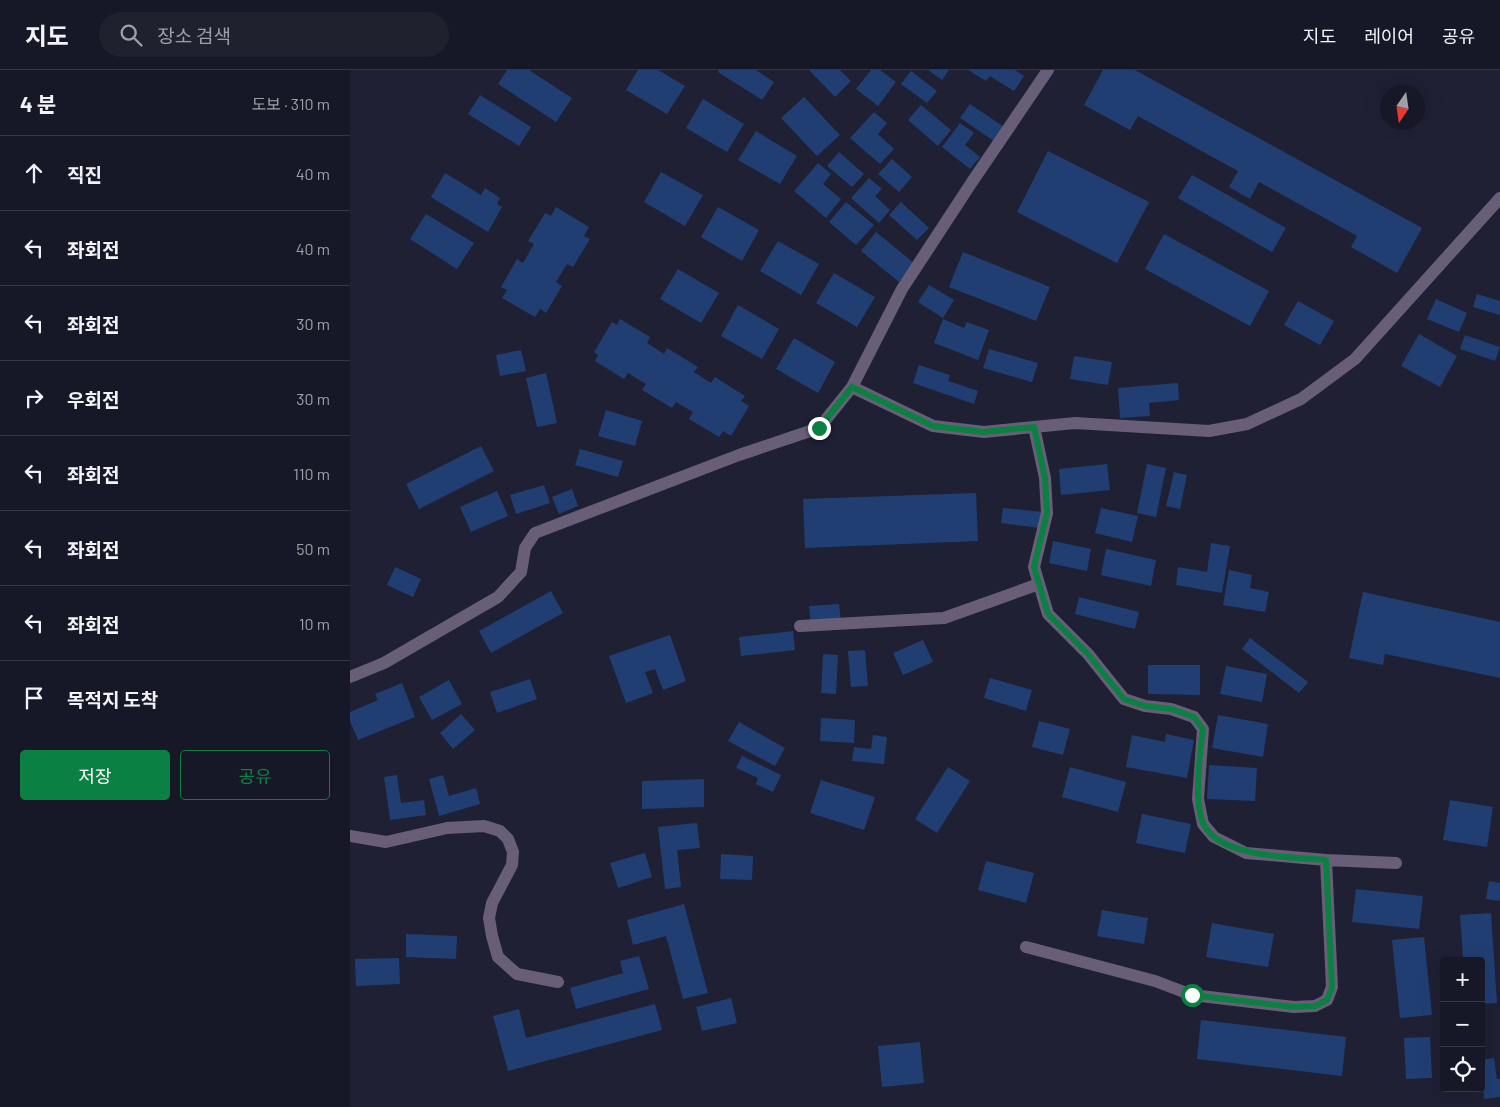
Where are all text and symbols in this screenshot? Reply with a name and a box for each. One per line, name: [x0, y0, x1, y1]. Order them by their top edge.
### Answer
search box: [99, 12, 449, 57]
text: 지도: [25, 21, 69, 50]
icon: search: [117, 21, 145, 49]
text: 장소 검색: [157, 24, 231, 47]
text: 지도: [1303, 25, 1336, 47]
text: 레이어: [1364, 25, 1414, 47]
text: 공유: [1442, 25, 1475, 47]
north arrow: [1380, 85, 1425, 130]
text: 4 분: [20, 91, 56, 116]
text: 도보 · 310 m: [252, 94, 330, 113]
icon: ahead: [20, 159, 48, 187]
text: 직진: [67, 163, 102, 186]
text: 40 m: [296, 164, 330, 183]
icon: left: [20, 234, 48, 262]
text: 좌회전: [67, 238, 119, 261]
text: 40 m: [296, 239, 330, 258]
icon: left: [20, 309, 48, 337]
text: 좌회전: [67, 313, 119, 336]
text: 30 m: [296, 314, 330, 333]
icon: right: [20, 384, 48, 412]
text: 우회전: [67, 388, 119, 411]
text: 30 m: [296, 389, 330, 408]
route end: [808, 417, 831, 440]
icon: left: [20, 459, 48, 487]
text: 좌회전: [67, 463, 119, 486]
text: 110 m: [293, 464, 330, 483]
icon: left: [20, 534, 48, 562]
text: 좌회전: [67, 538, 119, 561]
text: 50 m: [296, 539, 330, 558]
icon: left: [20, 609, 48, 637]
text: 좌회전: [67, 613, 119, 636]
text: 10 m: [299, 614, 330, 633]
icon: arrive: [20, 684, 48, 712]
text: 목적지 도착: [67, 688, 158, 711]
button: 저장: [20, 750, 170, 800]
button: 공유: [180, 750, 330, 800]
map controls: [1440, 957, 1485, 1092]
button: +: [1440, 957, 1485, 1002]
route start: [1181, 984, 1204, 1007]
button: −: [1440, 1002, 1485, 1047]
button: locate: [1440, 1047, 1485, 1092]

